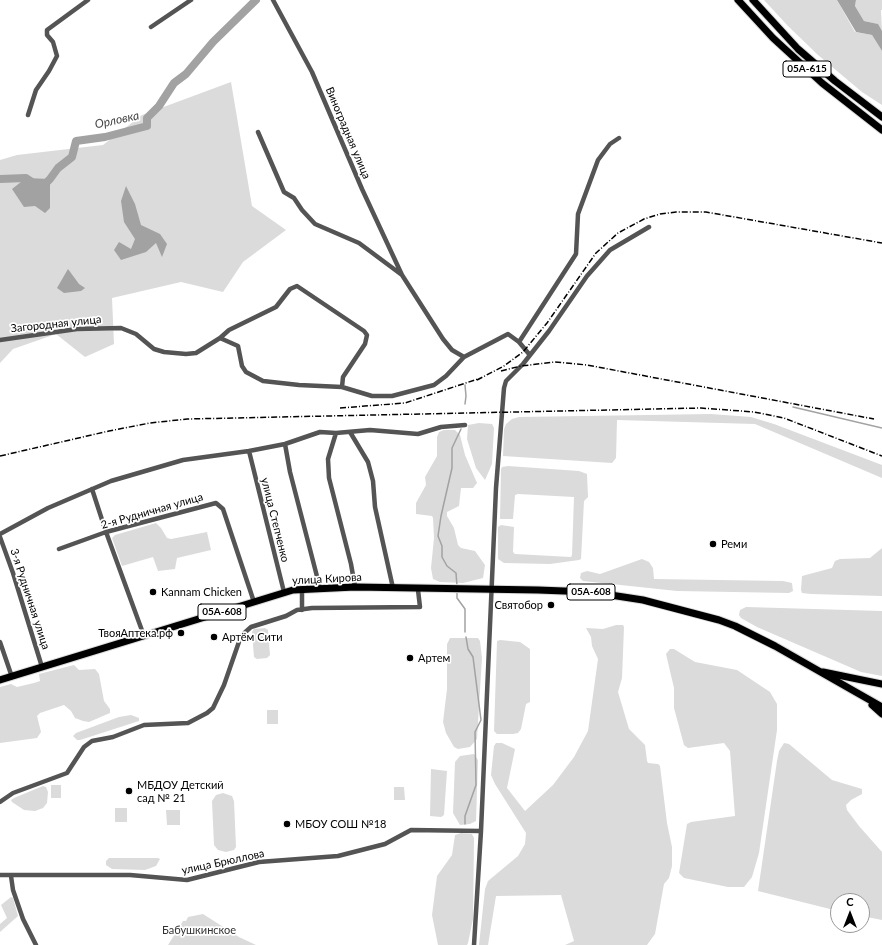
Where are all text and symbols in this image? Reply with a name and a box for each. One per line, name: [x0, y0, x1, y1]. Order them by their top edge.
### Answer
road number: 05А-615: [783, 61, 831, 77]
street label: Виноградная улица: [323, 85, 373, 181]
water label: Орловка: [93, 108, 141, 132]
street label: Загородная улица: [10, 313, 102, 335]
street label: улица Степченко: [258, 476, 292, 564]
street label: 2-я Рудничная улица: [100, 490, 204, 532]
place label: Реми: [721, 537, 747, 551]
marker: Реми: [708, 539, 718, 549]
street label: 3-я Рудничная улица: [7, 547, 53, 651]
street label: улица Кирова: [292, 571, 362, 587]
road number: 05А-608: [567, 584, 615, 600]
place label: Kannam Chicken: [161, 585, 242, 599]
marker: Kannam Chicken: [148, 587, 158, 597]
place label: Святобор: [494, 598, 543, 612]
marker: Святобор: [546, 600, 556, 610]
road number: 05А-608: [198, 604, 246, 620]
place label: ТвояАптека.рф: [98, 626, 173, 640]
marker: ТвояАптека.рф: [176, 628, 186, 638]
place label: Артём Сити: [222, 630, 283, 644]
marker: Артём Сити: [209, 632, 219, 642]
place label: Артем: [418, 651, 450, 665]
marker: Артем: [405, 653, 415, 663]
place label: МБДОУ Детский сад № 21: [137, 778, 224, 804]
marker: МБДОУ Детский сад № 21: [124, 786, 134, 796]
place label: МБОУ СОШ №18: [295, 817, 386, 831]
marker: МБОУ СОШ №18: [282, 819, 292, 829]
street label: улица Брюллова: [180, 847, 266, 877]
north arrow: [830, 893, 870, 933]
text: С: [846, 895, 854, 908]
park label: Бабушкинское: [162, 923, 236, 937]

